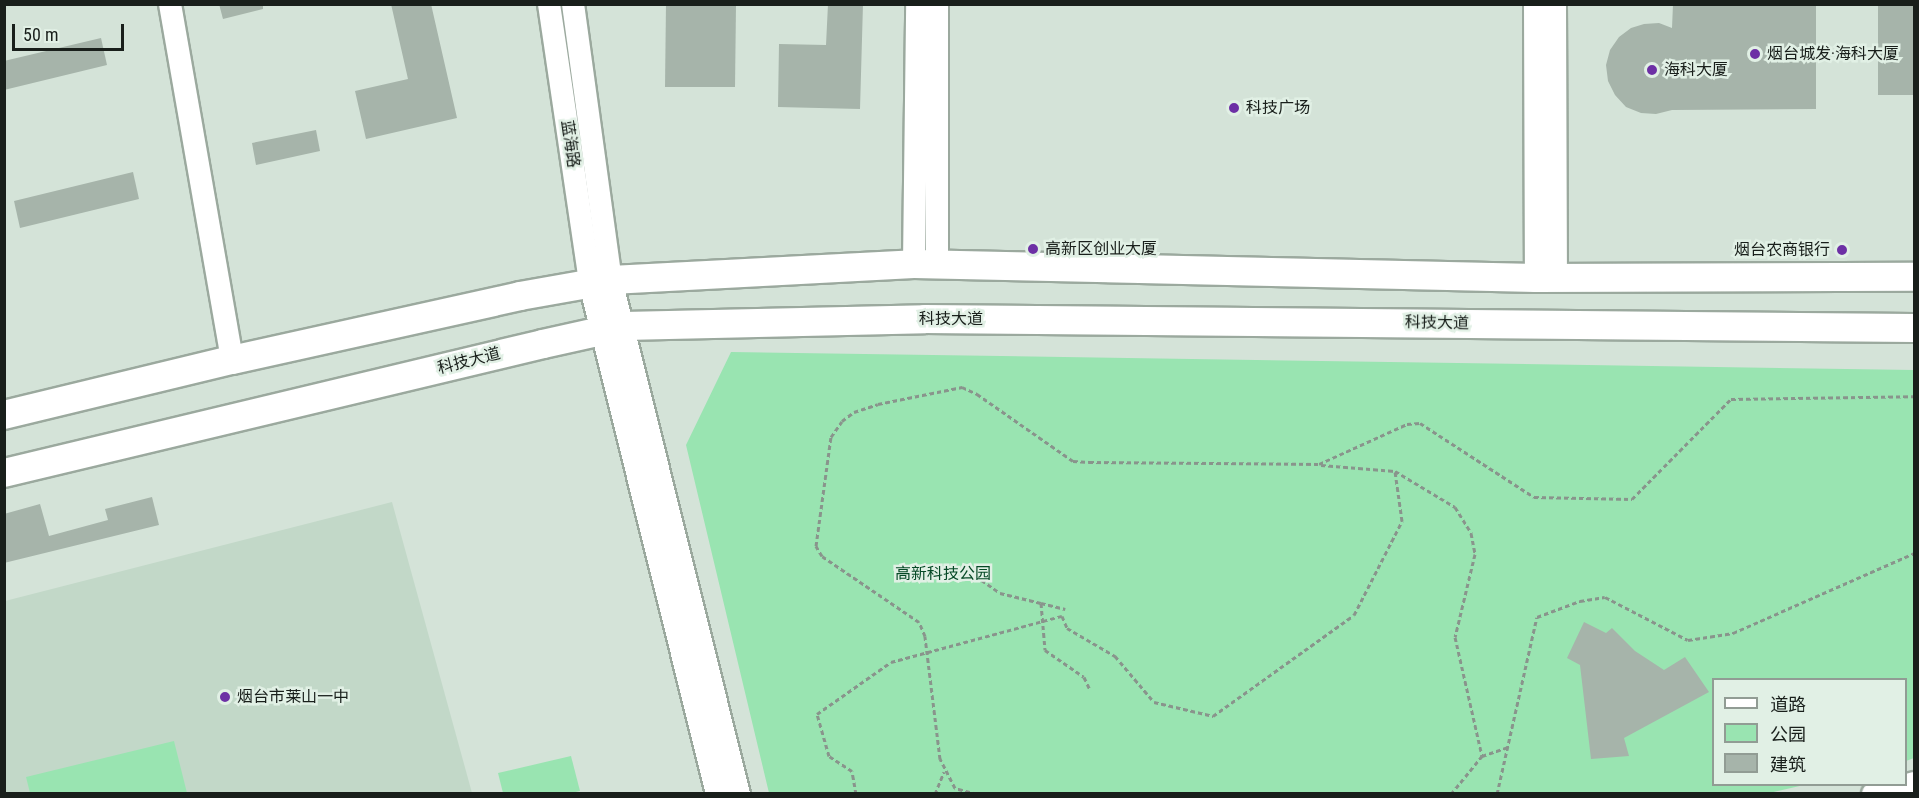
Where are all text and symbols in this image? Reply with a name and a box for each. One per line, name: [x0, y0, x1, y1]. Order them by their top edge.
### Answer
scale bar: [15, 12, 128, 50]
text: 50 m: [23, 24, 58, 45]
place label: 烟台城发·海科大厦: [1767, 44, 1899, 64]
marker: 烟台城发·海科大厦: [1748, 47, 1762, 61]
place label: 海科大厦: [1664, 60, 1728, 80]
marker: 海科大厦: [1645, 63, 1659, 77]
place label: 科技广场: [1246, 98, 1310, 118]
marker: 科技广场: [1227, 101, 1241, 115]
street label: 蓝海路: [557, 119, 583, 169]
place label: 高新区创业大厦: [1045, 239, 1157, 259]
place label: 烟台农商银行: [1734, 240, 1830, 260]
marker: 高新区创业大厦: [1026, 242, 1040, 256]
marker: 烟台农商银行: [1835, 243, 1849, 257]
street label: 科技大道: [919, 309, 983, 329]
street label: 科技大道: [1405, 313, 1469, 333]
street label: 科技大道: [436, 344, 502, 378]
park label: 高新科技公园: [895, 564, 991, 584]
legend: [1712, 678, 1907, 786]
place label: 烟台市莱山一中: [237, 687, 349, 707]
marker: 烟台市莱山一中: [218, 690, 232, 704]
text: 道路: [1770, 694, 1806, 715]
text: 公园: [1770, 724, 1806, 745]
text: 建筑: [1770, 754, 1806, 775]

